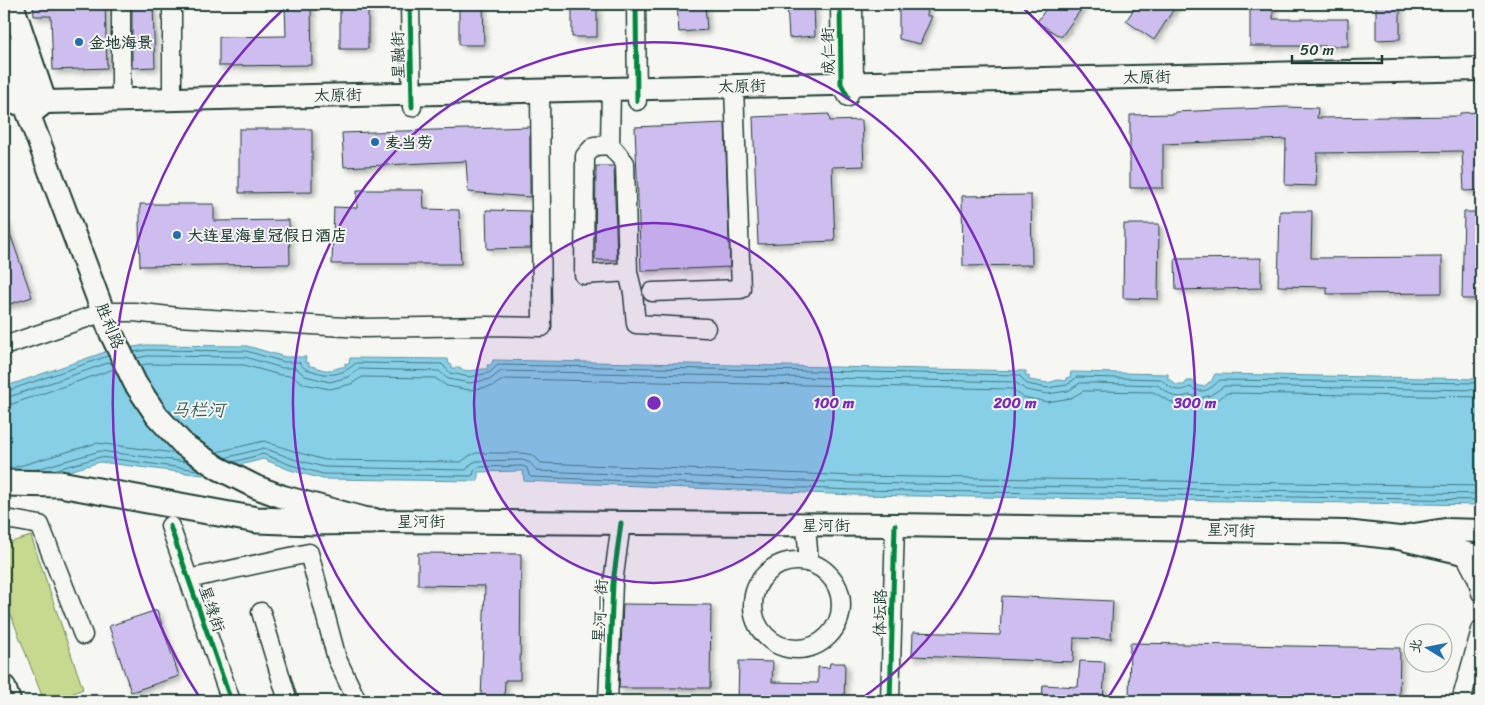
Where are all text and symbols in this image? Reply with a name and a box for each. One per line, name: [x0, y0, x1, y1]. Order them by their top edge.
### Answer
street label: 成仁街: [813, 27, 843, 75]
place label: 金地海景: [89, 28, 153, 57]
street label: 星融街: [383, 31, 413, 79]
scale bar: [1292, 32, 1382, 64]
marker: 金地海景: [73, 36, 85, 48]
text: 50 m: [1300, 37, 1335, 63]
street label: 太原街: [1123, 62, 1171, 92]
street label: 太原街: [718, 71, 766, 101]
street label: 太原街: [314, 80, 362, 110]
place label: 麦当劳: [385, 128, 433, 157]
marker: 麦当劳: [369, 136, 381, 148]
place label: 大连星海皇冠假日酒店: [187, 221, 347, 250]
marker: 大连星海皇冠假日酒店: [171, 229, 183, 241]
street label: 胜利路: [88, 298, 132, 354]
text: 100 m: [814, 390, 855, 416]
text: 200 m: [992, 390, 1037, 416]
text: 300 m: [1173, 390, 1217, 416]
water label: 马栏河: [171, 394, 228, 426]
centre of rings: [645, 394, 663, 412]
street label: 星河街: [397, 507, 445, 536]
street label: 星河街: [802, 511, 850, 540]
street label: 星河街: [1207, 515, 1255, 545]
street label: 星河一街: [584, 578, 616, 644]
street label: 星缘街: [190, 582, 234, 636]
street label: 体坛路: [865, 589, 895, 637]
north arrow: [1402, 622, 1452, 672]
text: 北: [1402, 637, 1429, 655]

